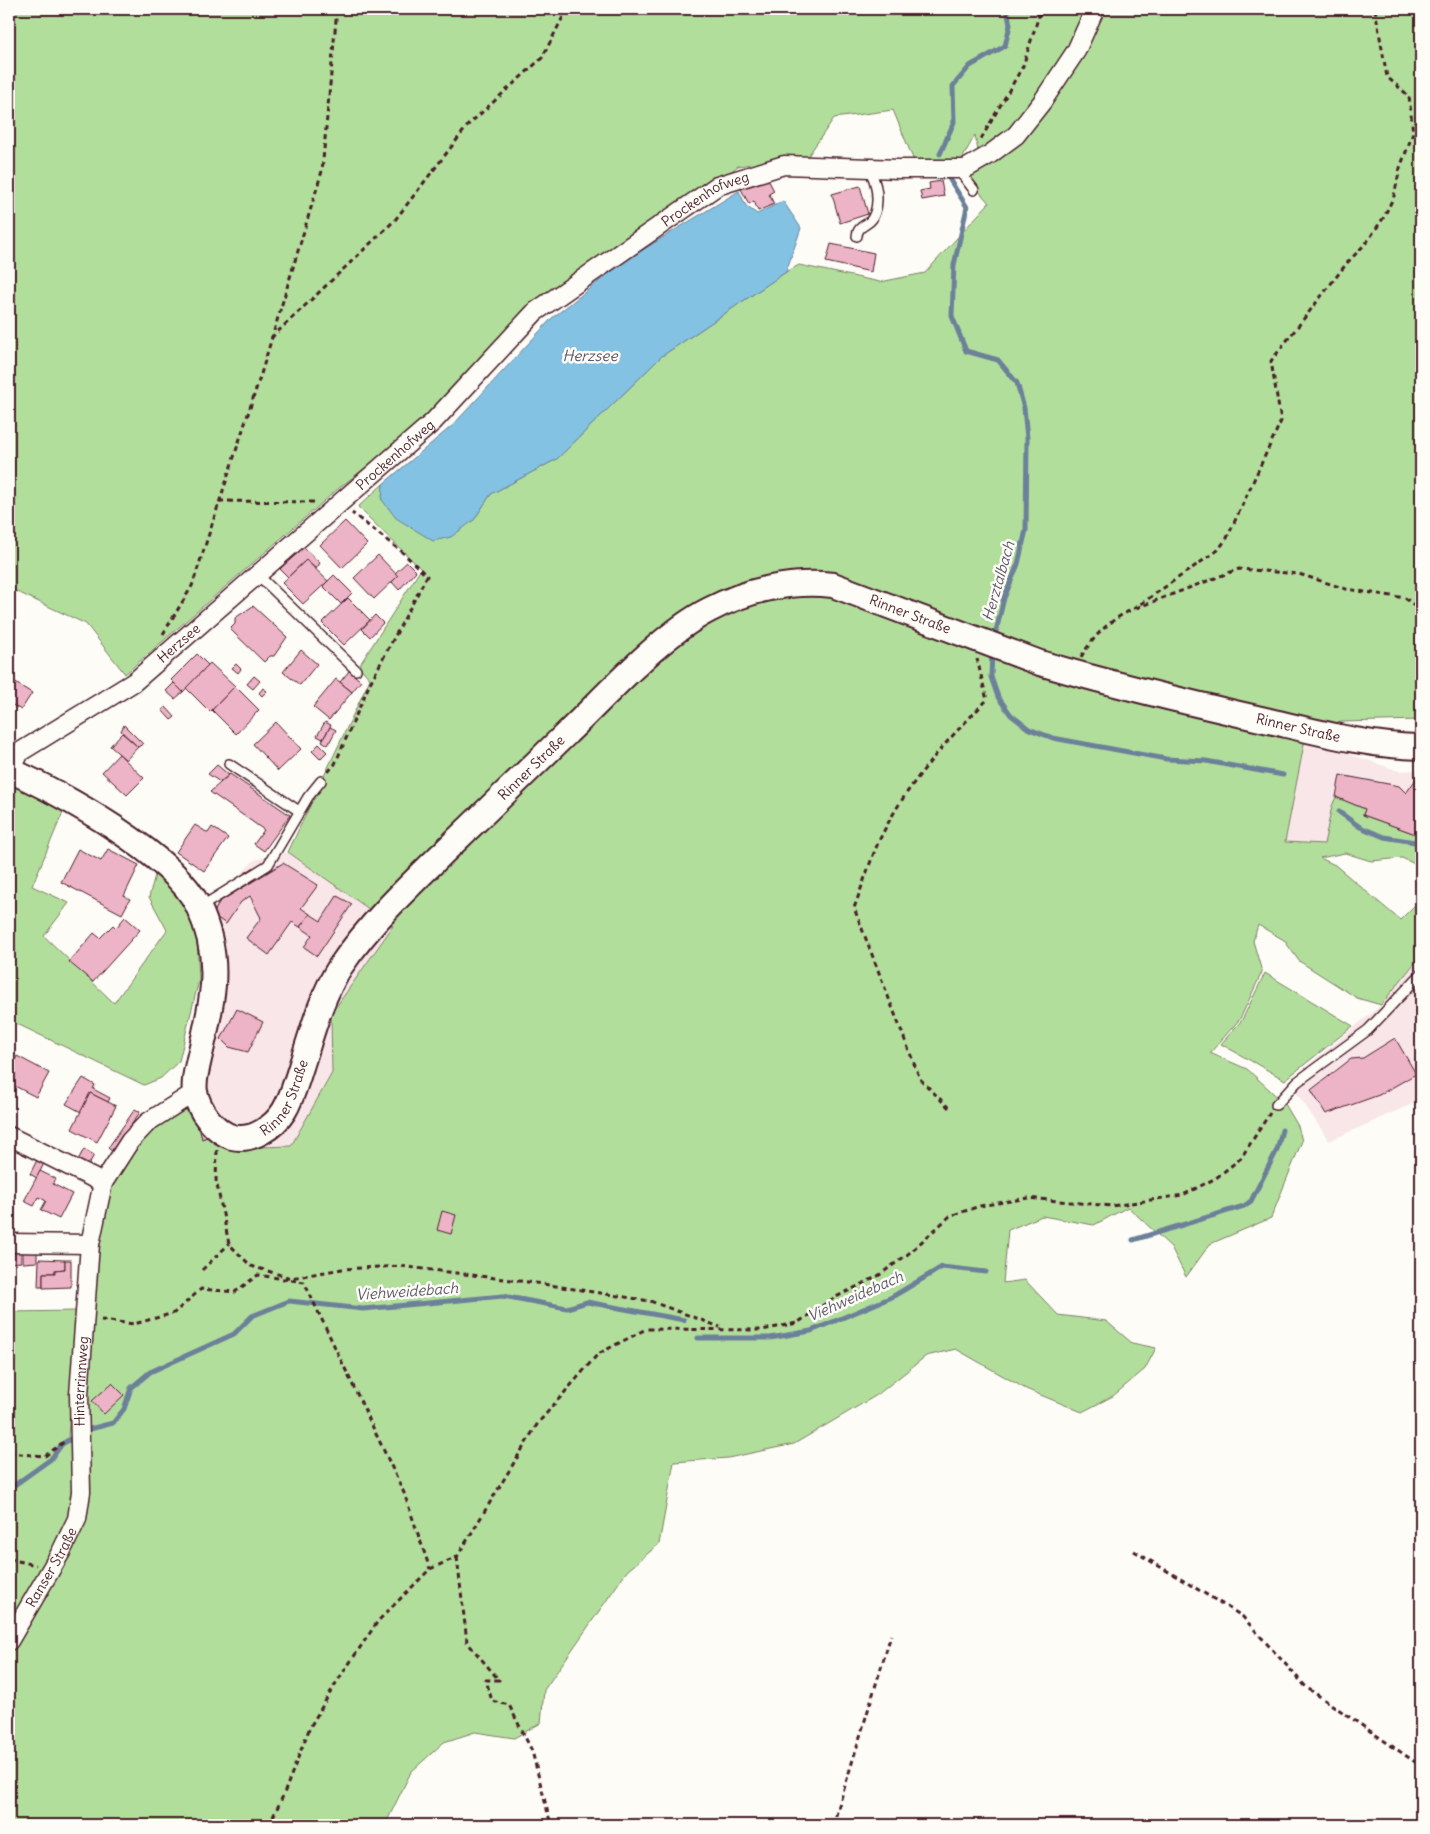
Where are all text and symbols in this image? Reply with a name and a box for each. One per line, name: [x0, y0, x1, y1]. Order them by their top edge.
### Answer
street label: Prockenhofweg: [658, 168, 751, 231]
water label: Herzsee: [562, 346, 618, 365]
street label: Prockenhofweg: [352, 416, 438, 494]
water label: Herztalbach: [978, 539, 1019, 623]
street label: Rinner Straße: [867, 590, 953, 638]
street label: Herzsee: [153, 619, 204, 667]
street label: Rinner Straße: [1254, 709, 1342, 746]
street label: Rinner Straße: [494, 731, 568, 804]
street label: Rinner Straße: [257, 1057, 312, 1140]
water label: Viehweidebach: [804, 1266, 906, 1326]
water label: Viehweidebach: [355, 1278, 459, 1304]
street label: Hinterrinnweg: [70, 1335, 92, 1426]
street label: Ranser Straße: [22, 1524, 81, 1611]

